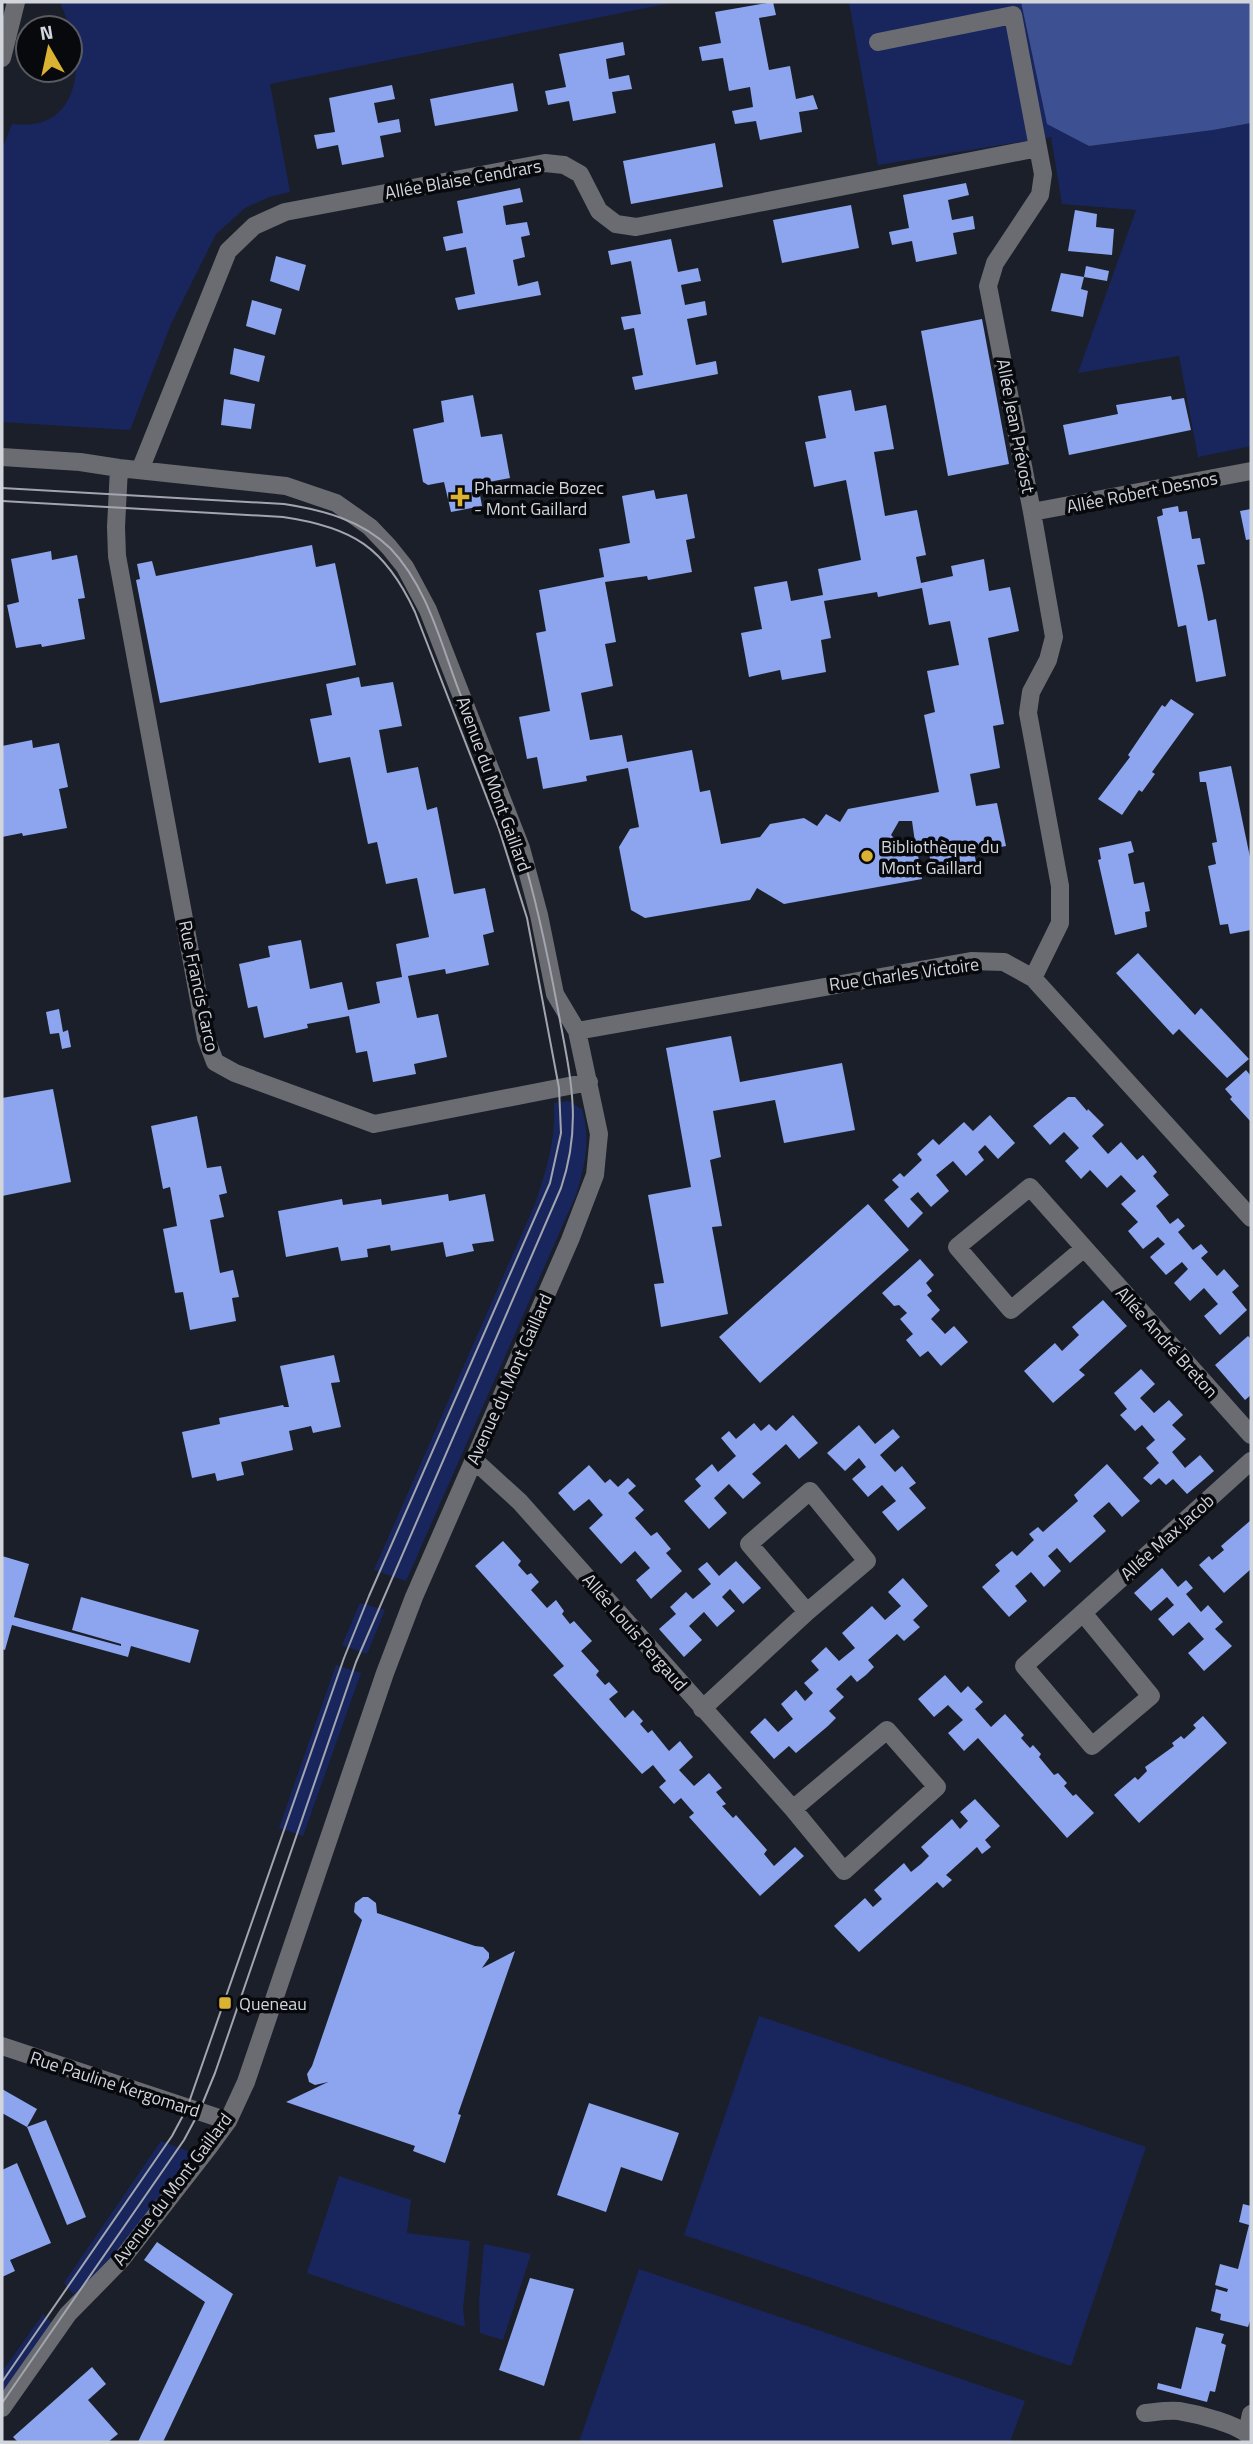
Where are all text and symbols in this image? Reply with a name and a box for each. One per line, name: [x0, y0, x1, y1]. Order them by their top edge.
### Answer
north arrow: [14, 14, 84, 84]
text: N: [37, 16, 55, 47]
street label: Allée Blaise Cendrars: [383, 152, 543, 206]
street label: Allée Jean Prévost: [990, 356, 1042, 496]
street label: Allée Robert Desnos: [1064, 464, 1220, 520]
place label: Pharmacie Bozec - Mont Gaillard: [474, 474, 604, 522]
marker: Pharmacie Bozec - Mont Gaillard: [452, 489, 468, 505]
street label: Avenue du Mont Gaillard: [450, 693, 538, 875]
place label: Bibliothèque du Mont Gaillard: [881, 833, 999, 881]
marker: Bibliothèque du Mont Gaillard: [859, 848, 875, 864]
street label: Rue Francis Carco: [172, 918, 226, 1054]
street label: Rue Charles Victoire: [827, 950, 981, 998]
street label: Allée André Breton: [1110, 1280, 1224, 1404]
street label: Avenue du Mont Gaillard: [459, 1289, 559, 1469]
street label: Allée Max Jacob: [1114, 1487, 1220, 1587]
street label: Allée Louis Pergaud: [576, 1567, 694, 1697]
place label: Queneau: [239, 1990, 307, 2017]
marker: Queneau: [217, 1995, 233, 2011]
street label: Rue Pauline Kergomard: [27, 2044, 203, 2124]
street label: Avenue du Mont Gaillard: [106, 2107, 238, 2271]

